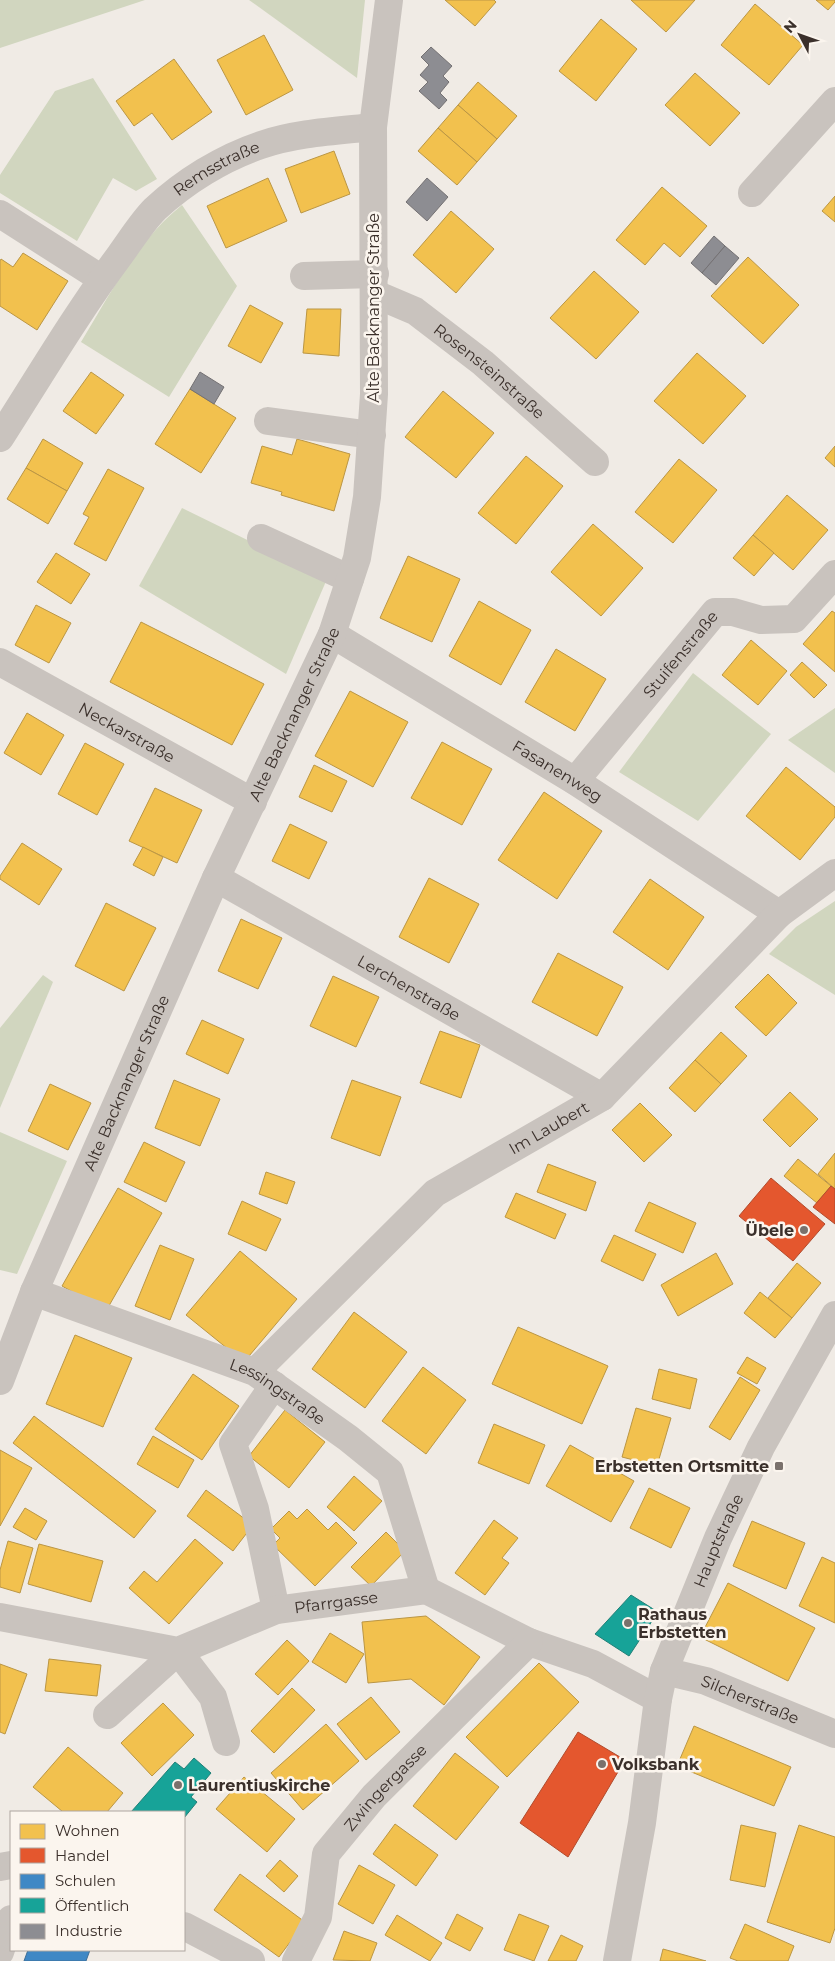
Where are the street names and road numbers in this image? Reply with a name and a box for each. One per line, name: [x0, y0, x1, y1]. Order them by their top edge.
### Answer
street label: Remsstraße: [170, 137, 262, 200]
street label: Alte Backnanger Straße: [364, 213, 383, 403]
street label: Rosensteinstraße: [430, 320, 548, 423]
street label: Stuifenstraße: [639, 607, 722, 702]
street label: Alte Backnanger Straße: [245, 625, 343, 804]
street label: Neckarstraße: [75, 698, 178, 767]
street label: Fasanenweg: [509, 737, 606, 806]
street label: Lerchenstraße: [354, 951, 464, 1025]
street label: Alte Backnanger Straße: [80, 992, 173, 1174]
street label: Im Laubert: [505, 1097, 593, 1159]
street label: Lessingstraße: [227, 1355, 329, 1429]
street label: Hauptstraße: [690, 1491, 747, 1591]
street label: Pfarrgasse: [293, 1587, 379, 1617]
street label: Silcherstraße: [698, 1671, 802, 1728]
street label: Zwingergasse: [340, 1740, 431, 1835]

